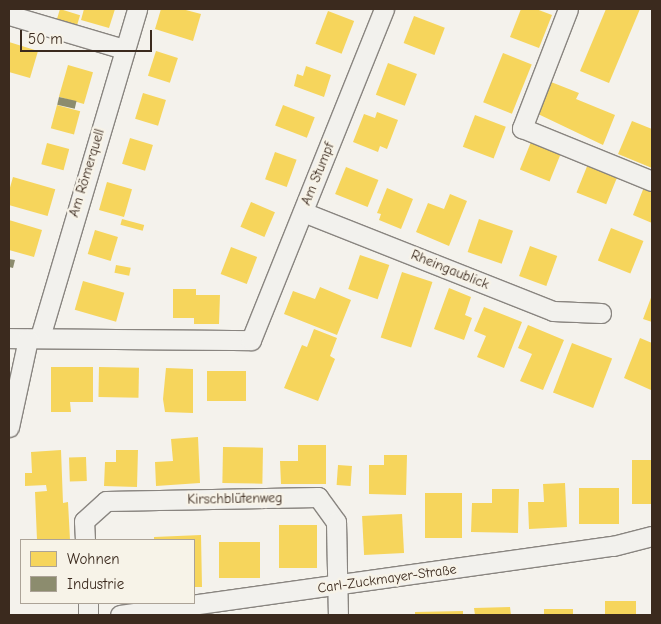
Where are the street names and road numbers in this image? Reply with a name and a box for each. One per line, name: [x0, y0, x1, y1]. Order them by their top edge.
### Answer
street label: Am Römerquell: [66, 127, 108, 219]
street label: Am Stumpf: [298, 140, 338, 208]
street label: Rheingaublick: [408, 247, 492, 293]
street label: Kirschblütenweg: [187, 490, 283, 508]
street label: Carl-Zuckmayer-Straße: [317, 561, 457, 597]

